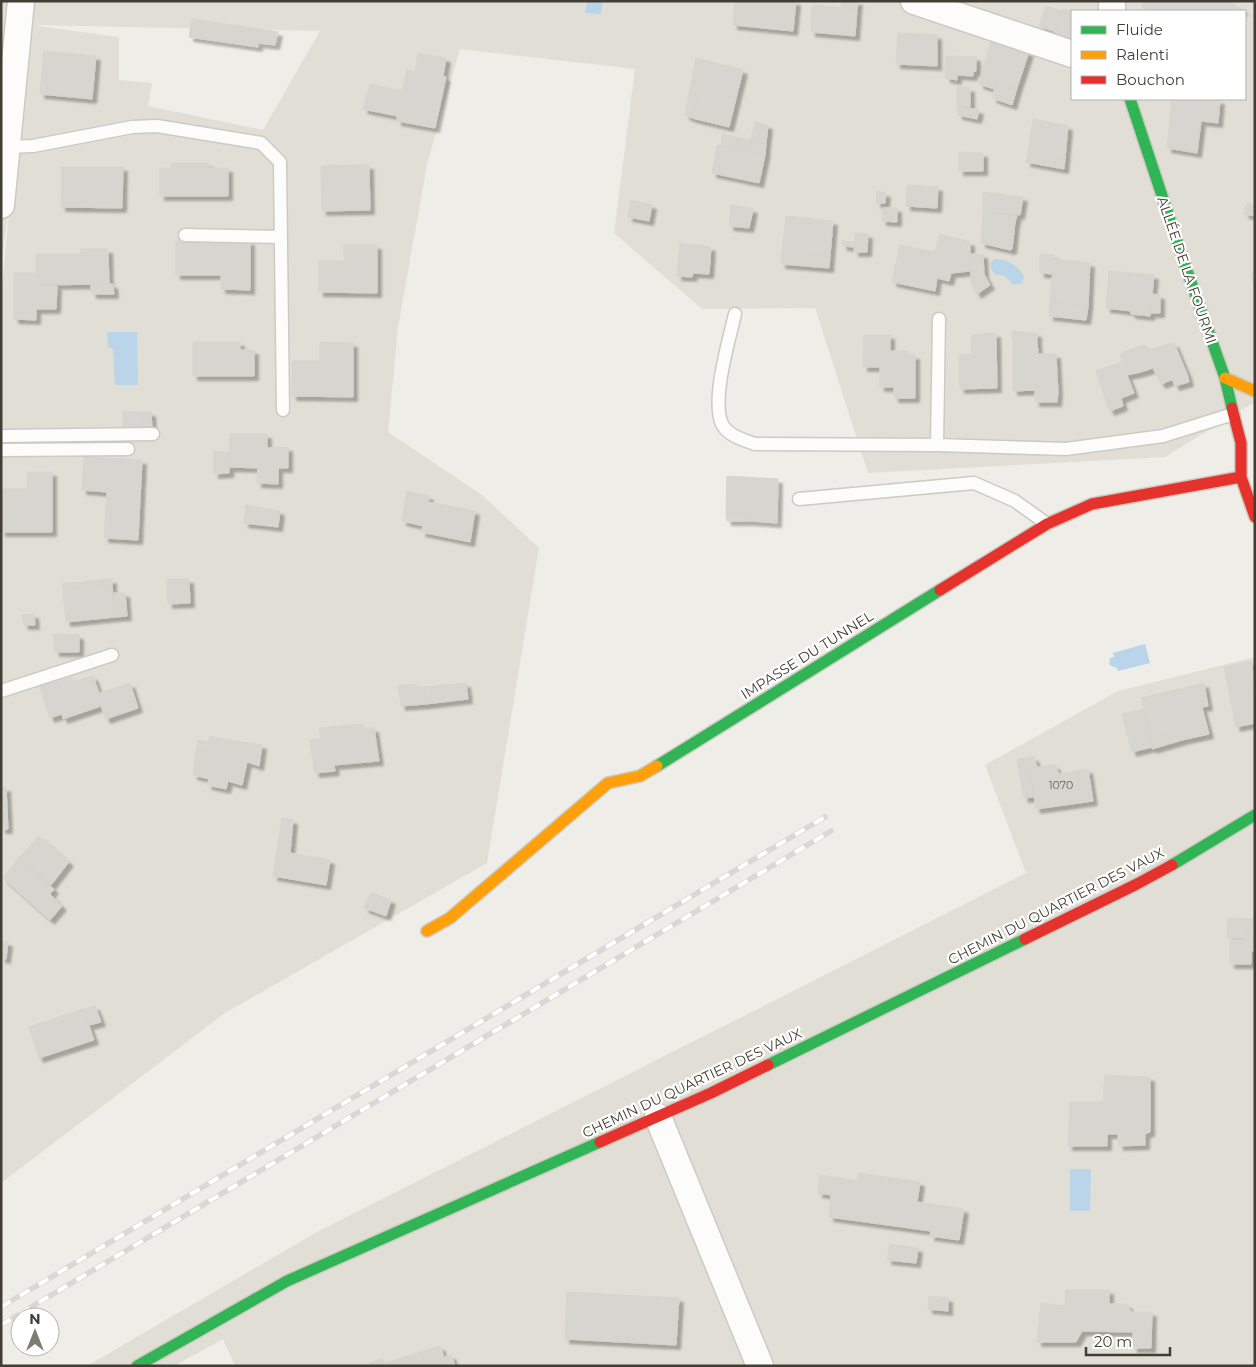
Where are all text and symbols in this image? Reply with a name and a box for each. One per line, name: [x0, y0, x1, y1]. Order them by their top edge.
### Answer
legend: [1071, 10, 1246, 100]
text: Fluide: [1116, 20, 1163, 39]
text: Ralenti: [1116, 45, 1169, 64]
text: Bouchon: [1116, 70, 1185, 89]
street label: ALLÉE DE LA FOURMI: [1153, 194, 1221, 346]
street label: IMPASSE DU TUNNEL: [737, 606, 877, 703]
house number: 1070: [1049, 778, 1073, 792]
street label: CHEMIN DU QUARTIER DES VAUX: [945, 843, 1167, 969]
street label: CHEMIN DU QUARTIER DES VAUX: [579, 1024, 805, 1142]
north arrow: [10, 1307, 60, 1357]
text: N: [29, 1310, 41, 1328]
scale bar: [1086, 1324, 1170, 1356]
text: 20 m: [1094, 1332, 1132, 1351]

